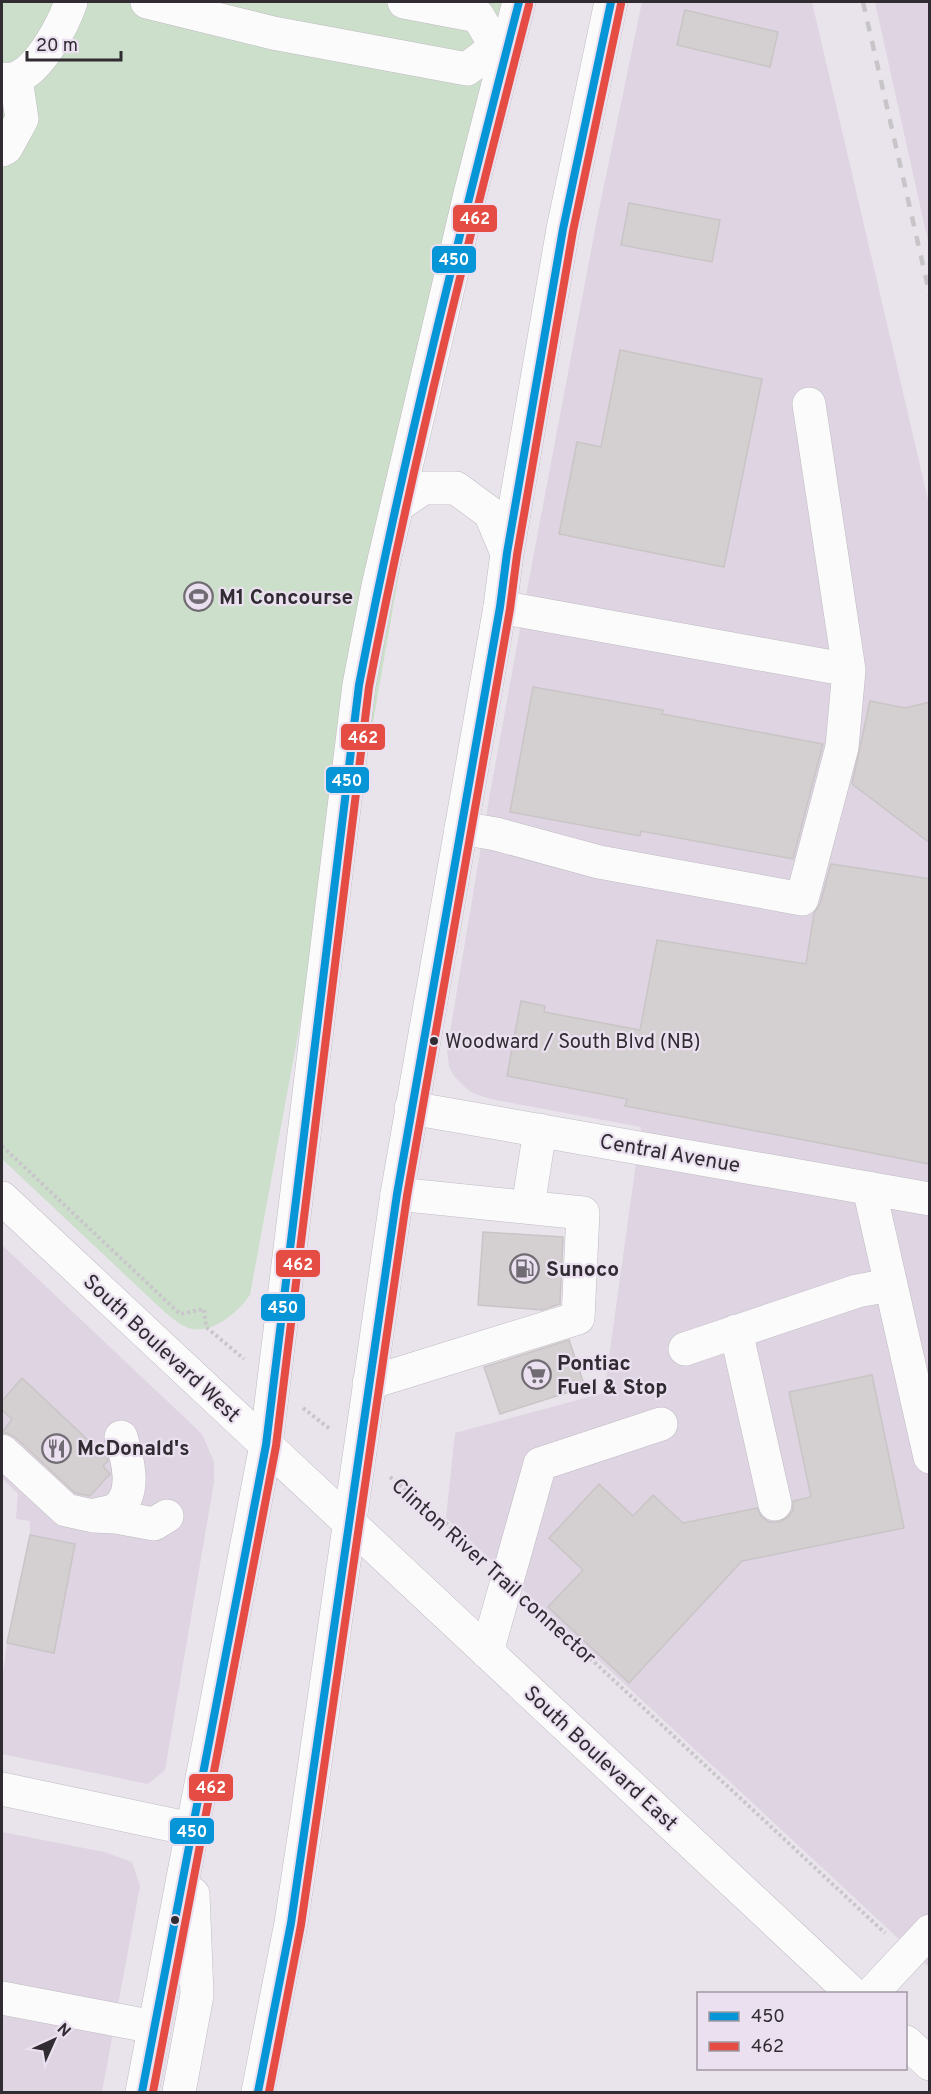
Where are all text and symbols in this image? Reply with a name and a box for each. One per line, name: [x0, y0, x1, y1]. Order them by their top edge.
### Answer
scale bar: [27, 24, 122, 62]
text: 20 m: [36, 35, 78, 58]
line badge: 462: [452, 204, 498, 233]
text: 462: [460, 210, 490, 230]
line badge: 450: [431, 245, 477, 274]
text: 450: [439, 251, 469, 271]
sports icon: M1 Concourse: [182, 581, 214, 613]
place label: M1 Concourse: [219, 585, 353, 612]
line badge: 462: [340, 723, 386, 751]
text: 462: [348, 729, 378, 749]
line badge: 450: [325, 766, 370, 794]
text: 450: [332, 772, 362, 792]
place label: Woodward / South Blvd (NB): [445, 1030, 701, 1056]
marker: Woodward / South Blvd (NB): [428, 1035, 440, 1047]
street label: Central Avenue: [597, 1129, 742, 1180]
line badge: 462: [275, 1249, 321, 1278]
fuel station icon: Sunoco: [509, 1253, 541, 1285]
text: 462: [283, 1256, 313, 1276]
place label: Sunoco: [546, 1257, 619, 1284]
street label: South Boulevard West: [77, 1269, 245, 1429]
line badge: 450: [260, 1293, 306, 1322]
text: 450: [268, 1299, 298, 1319]
place label: Pontiac Fuel & Stop: [557, 1351, 667, 1402]
supermarket icon: Pontiac Fuel & Stop: [520, 1359, 552, 1391]
restaurant icon: McDonald's: [40, 1432, 72, 1464]
place label: McDonald's: [77, 1436, 190, 1463]
street label: Clinton River Trail connector: [385, 1473, 601, 1671]
street label: South Boulevard East: [517, 1681, 683, 1838]
line badge: 462: [188, 1773, 234, 1802]
text: 462: [196, 1779, 226, 1799]
line badge: 450: [169, 1817, 215, 1845]
text: 450: [177, 1823, 207, 1843]
unlabelled marker: [169, 1914, 181, 1926]
legend: [697, 1992, 907, 2070]
text: 450: [751, 2006, 785, 2029]
north arrow: [24, 2010, 84, 2070]
text: N: [52, 2020, 74, 2042]
text: 462: [751, 2036, 784, 2059]

